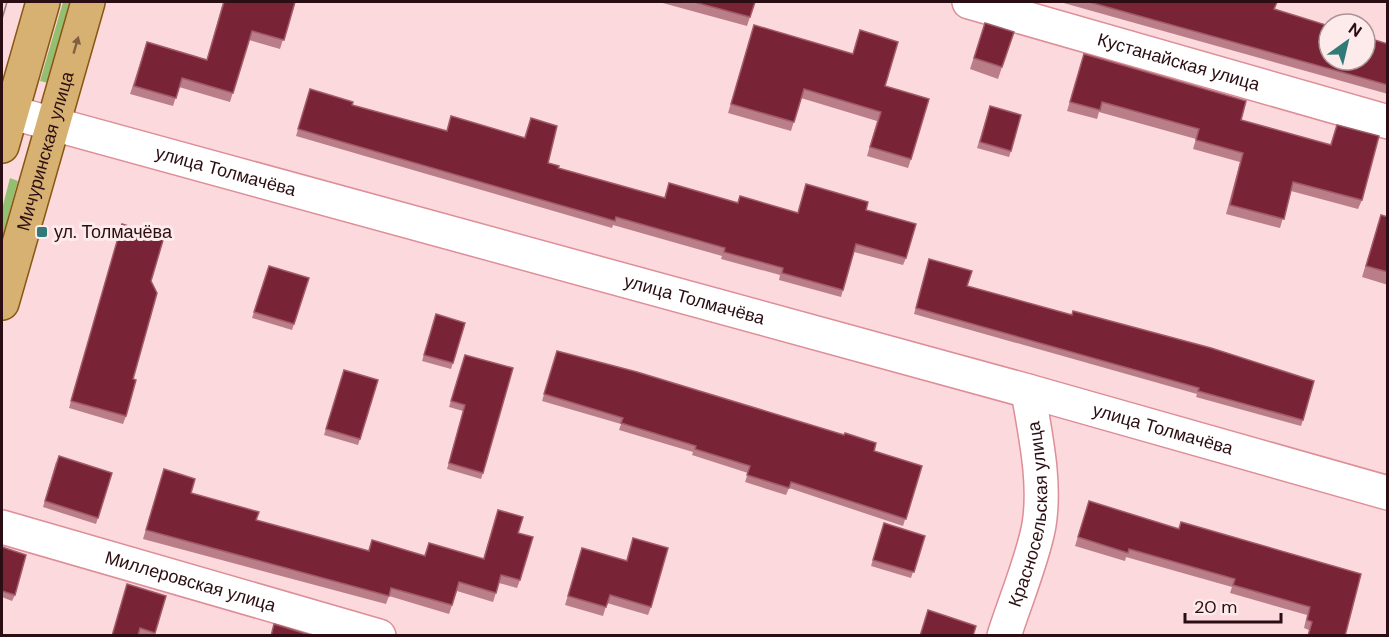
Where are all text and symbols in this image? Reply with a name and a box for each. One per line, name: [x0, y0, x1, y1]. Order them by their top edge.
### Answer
north arrow: [1317, 12, 1377, 72]
text: N: [1344, 18, 1366, 42]
street label: Кустанайская улица: [1095, 27, 1263, 97]
one-way arrow: [72, 36, 81, 54]
street label: Мичуринская улица: [11, 68, 80, 234]
street label: улица Толмачёва: [153, 141, 300, 202]
place label: ул. Толмачёва: [54, 220, 173, 244]
marker: ул. Толмачёва: [35, 225, 49, 239]
street label: улица Толмачёва: [621, 269, 768, 331]
street label: улица Толмачёва: [1090, 398, 1237, 461]
street label: Красносельская улица: [1003, 419, 1053, 610]
street label: Миллеровская улица: [102, 545, 280, 618]
scale bar: [1185, 586, 1281, 624]
text: 20 m: [1194, 595, 1237, 619]

